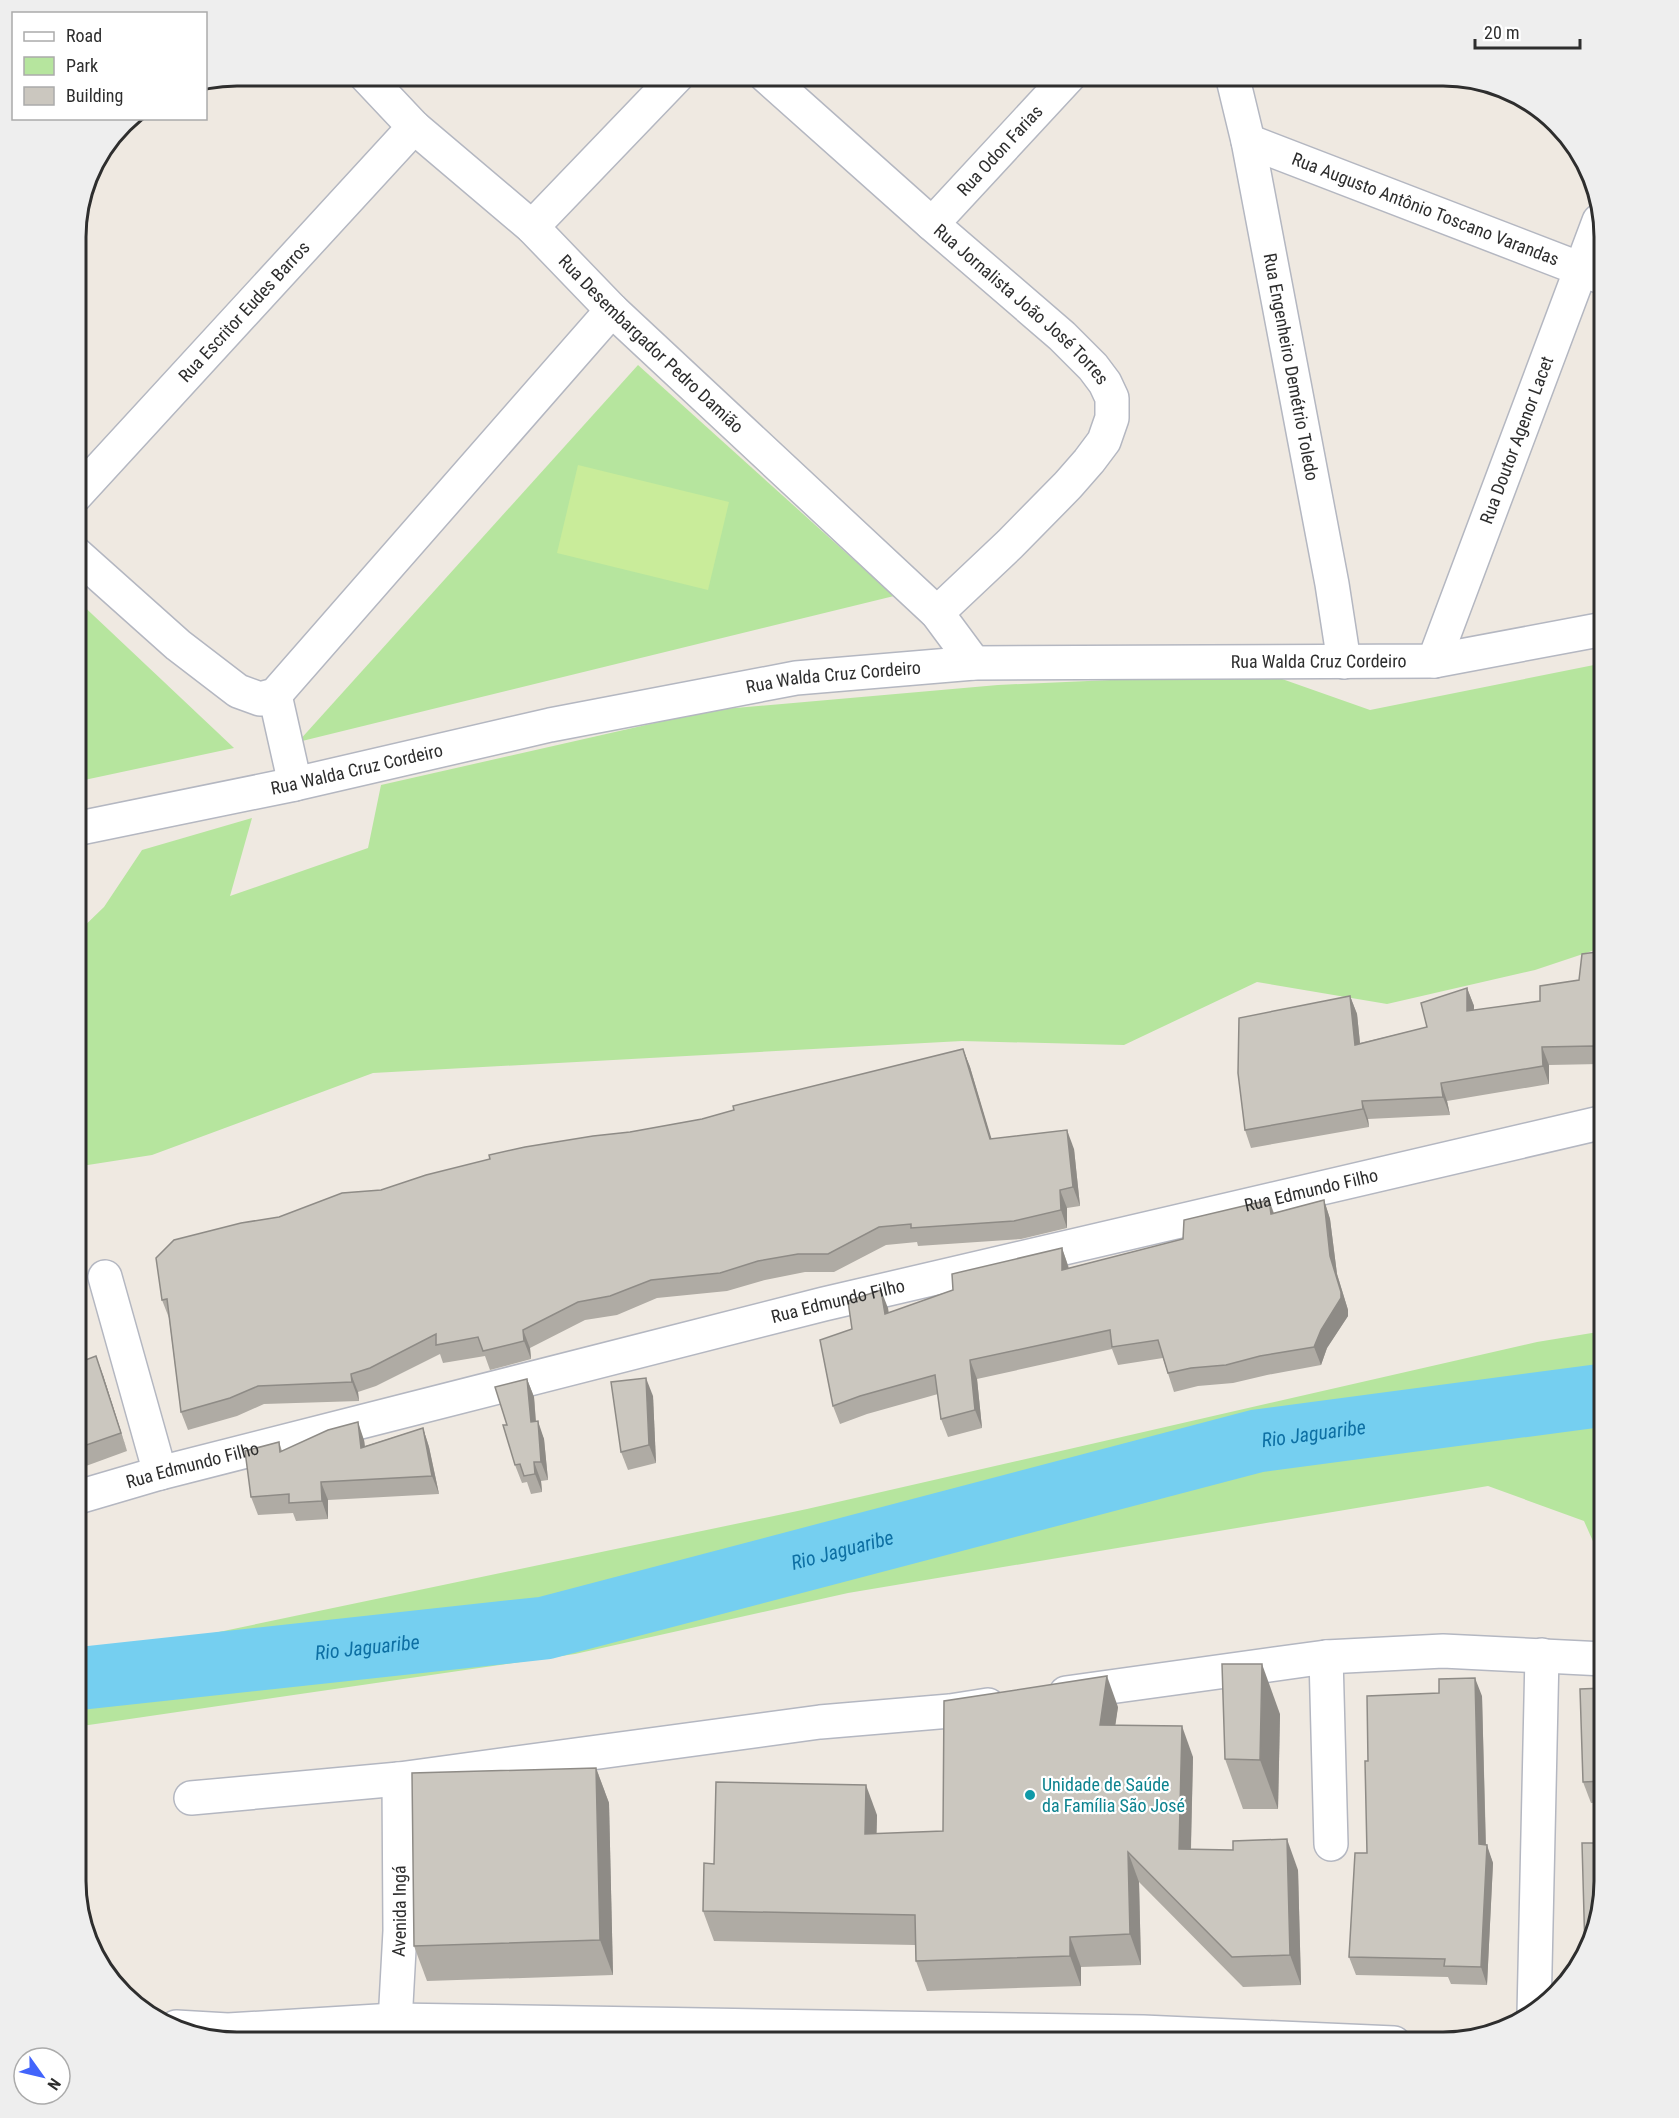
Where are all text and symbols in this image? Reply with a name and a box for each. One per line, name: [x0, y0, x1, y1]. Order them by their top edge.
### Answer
legend: [12, 12, 207, 120]
scale bar: [1475, 12, 1580, 50]
text: 20 m: [1484, 22, 1519, 43]
text: Road: [66, 25, 102, 46]
text: Park: [66, 55, 98, 76]
text: Building: [66, 85, 123, 106]
street label: Rua Odon Farias: [952, 101, 1047, 200]
street label: Rua Augusto Antônio Toscano Varandas: [1289, 148, 1562, 270]
street label: Rua Jornalista João José Torres: [930, 219, 1113, 388]
street label: Rua Escritor Eudes Barros: [174, 237, 314, 386]
street label: Rua Desembargador Pedro Damião: [555, 250, 748, 437]
street label: Rua Engenheiro Demétrio Toledo: [1260, 251, 1323, 482]
street label: Rua Doutor Agenor Lacet: [1475, 353, 1557, 527]
street label: Rua Walda Cruz Cordeiro: [1231, 650, 1407, 672]
street label: Rua Walda Cruz Cordeiro: [744, 657, 922, 697]
street label: Rua Walda Cruz Cordeiro: [269, 739, 445, 799]
street label: Rua Edmundo Filho: [1242, 1164, 1380, 1216]
street label: Rua Edmundo Filho: [769, 1275, 907, 1327]
water label: Rio Jaguaribe: [1260, 1415, 1367, 1452]
street label: Rua Edmundo Filho: [123, 1437, 261, 1492]
water label: Rio Jaguaribe: [788, 1525, 896, 1575]
water label: Rio Jaguaribe: [314, 1630, 421, 1665]
place label: Unidade de Saúde da Família São José: [1042, 1774, 1185, 1816]
marker: Unidade de Saúde da Família São José: [1023, 1788, 1037, 1802]
street label: Avenida Ingá: [388, 1865, 410, 1957]
north arrow: [12, 2046, 72, 2106]
text: N: [43, 2075, 65, 2093]

